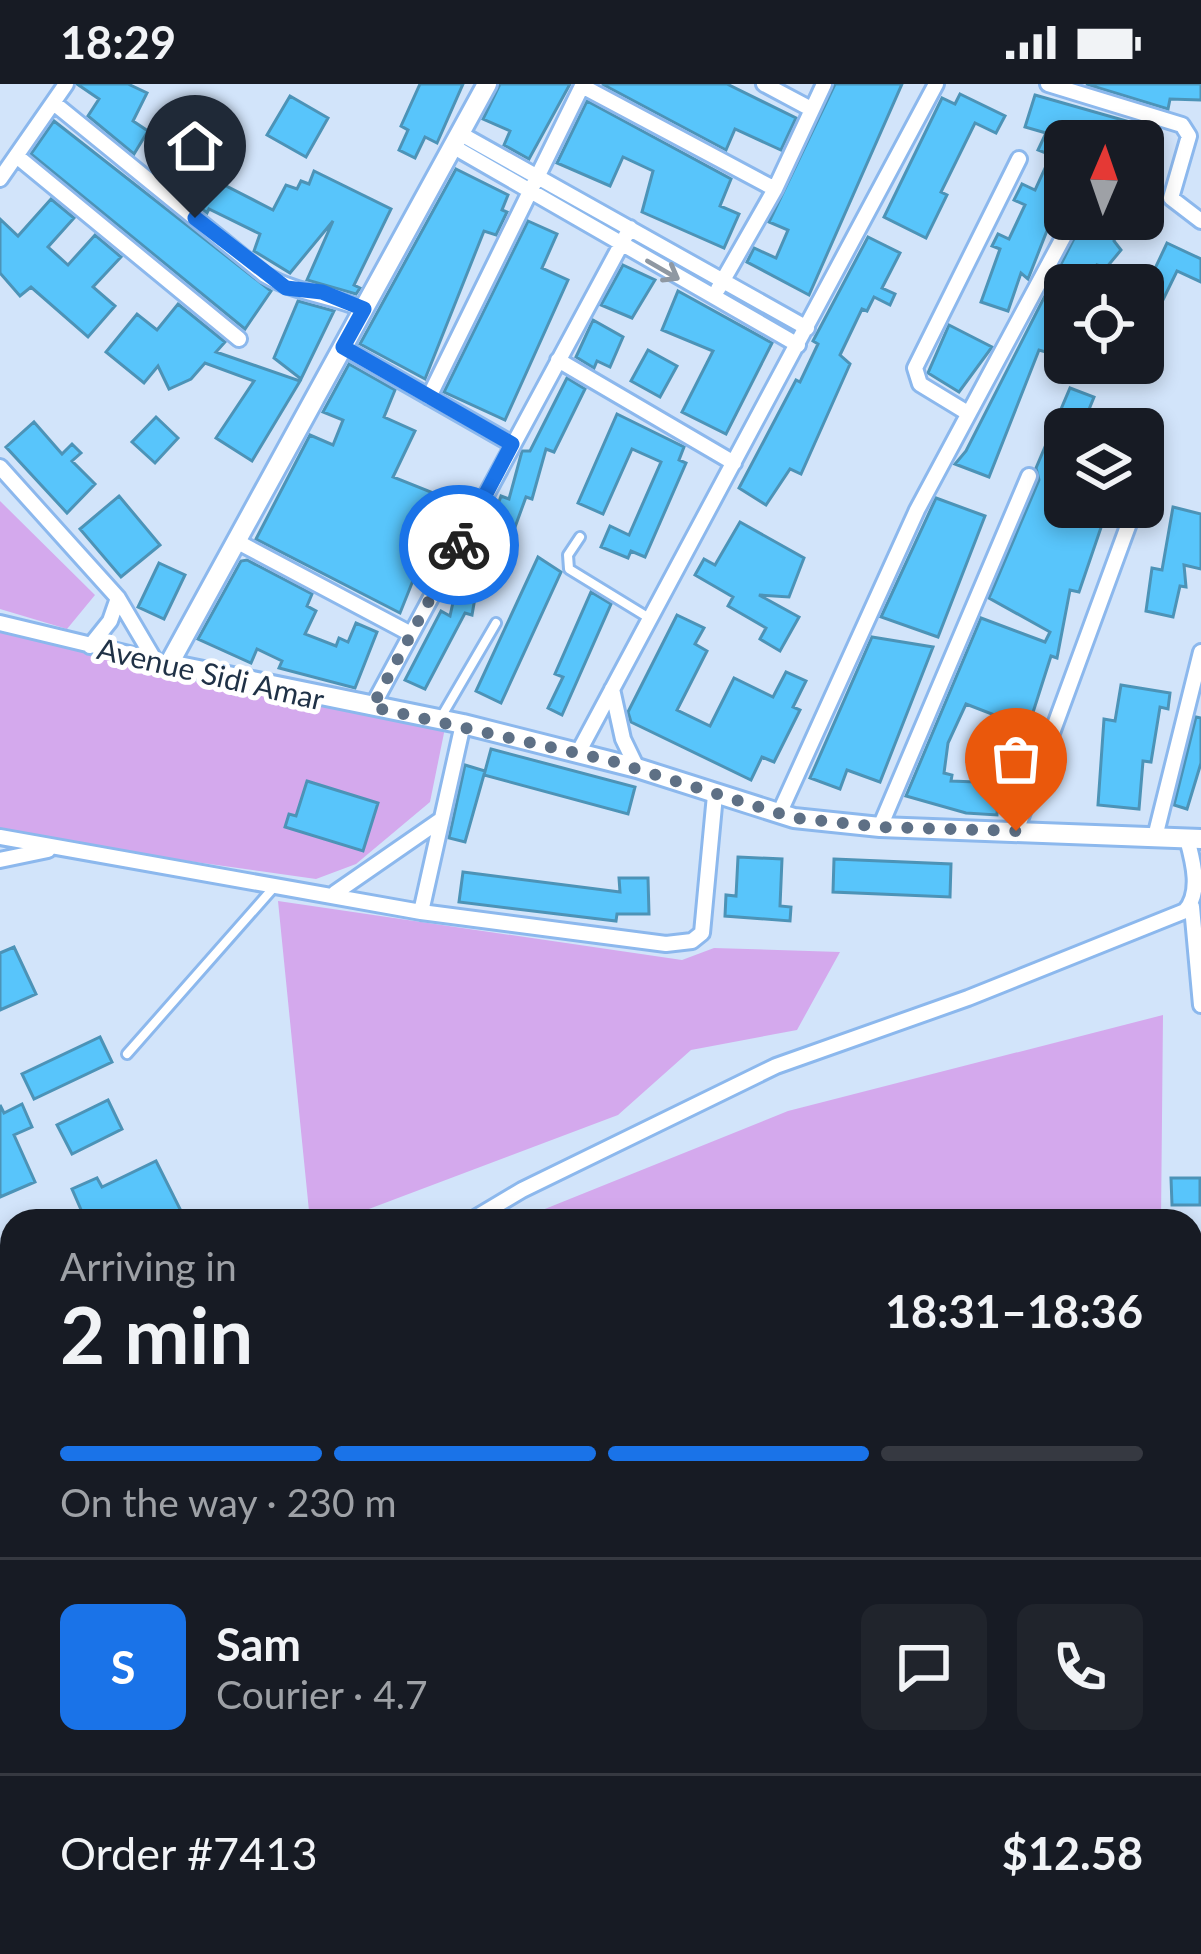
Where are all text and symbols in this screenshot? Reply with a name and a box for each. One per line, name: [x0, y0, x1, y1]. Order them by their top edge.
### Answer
text: 18:29: [60, 15, 176, 69]
pin: [144, 95, 246, 218]
icon: home: [162, 113, 228, 179]
north arrow: [1044, 120, 1164, 240]
map controls: [1044, 120, 1164, 528]
one-way arrow: [645, 259, 680, 283]
button: locate: [1044, 264, 1164, 384]
button: layers: [1044, 408, 1164, 528]
courier: [399, 485, 519, 605]
icon: bike: [426, 512, 492, 578]
street label: Avenue Sidi Amar: [94, 629, 328, 717]
pin: [965, 708, 1067, 831]
icon: bag: [983, 726, 1049, 792]
text: Arriving in: [60, 1243, 237, 1289]
text: 18:31–18:36: [885, 1284, 1143, 1338]
text: 2 min: [60, 1287, 253, 1381]
text: On the way · 230 m: [60, 1479, 397, 1525]
button: chat: [861, 1604, 987, 1730]
button: phone: [1017, 1604, 1143, 1730]
text: Sam: [216, 1617, 301, 1671]
text: S: [111, 1640, 135, 1694]
text: Courier · 4.7: [216, 1671, 428, 1717]
text: Order #7413: [60, 1826, 318, 1880]
text: $12.58: [1002, 1826, 1143, 1880]

